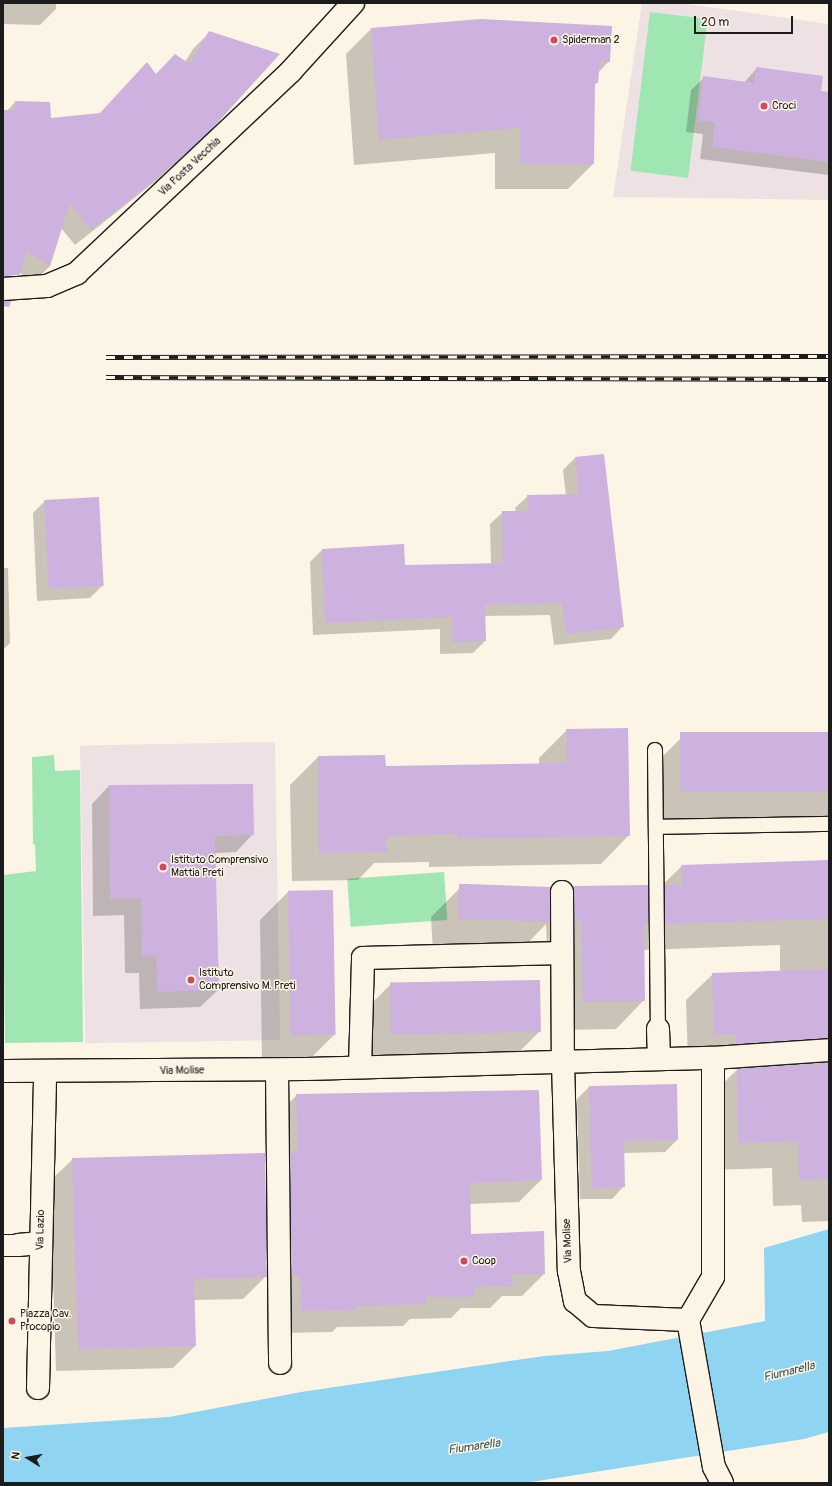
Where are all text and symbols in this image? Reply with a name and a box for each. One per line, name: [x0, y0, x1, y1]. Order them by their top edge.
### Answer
scale bar: [696, 8, 795, 34]
text: 20 m: [701, 15, 729, 30]
place label: Spiderman 2: [562, 33, 620, 47]
marker: Spiderman 2: [549, 35, 559, 45]
place label: Croci: [772, 99, 796, 113]
marker: Croci: [759, 101, 769, 111]
street label: Via Posta Vecchia: [156, 135, 224, 199]
place label: Istituto Comprensivo Mattia Preti: [171, 854, 268, 880]
marker: Istituto Comprensivo Mattia Preti: [158, 862, 168, 872]
place label: Istituto Comprensivo M. Preti: [199, 967, 295, 993]
marker: Istituto Comprensivo M. Preti: [186, 975, 196, 985]
street label: Via Molise: [159, 1064, 205, 1078]
street label: Via Lazio: [34, 1209, 48, 1251]
street label: Via Molise: [561, 1218, 575, 1264]
place label: Coop: [472, 1254, 496, 1268]
marker: Coop: [459, 1256, 469, 1266]
place label: Piazza Cav. Procopio: [20, 1308, 71, 1334]
marker: Piazza Cav. Procopio: [7, 1316, 17, 1326]
water label: Fiumarella: [762, 1359, 816, 1385]
water label: Fiumarella: [447, 1436, 501, 1458]
north arrow: [8, 1438, 48, 1478]
text: N: [9, 1451, 23, 1461]

